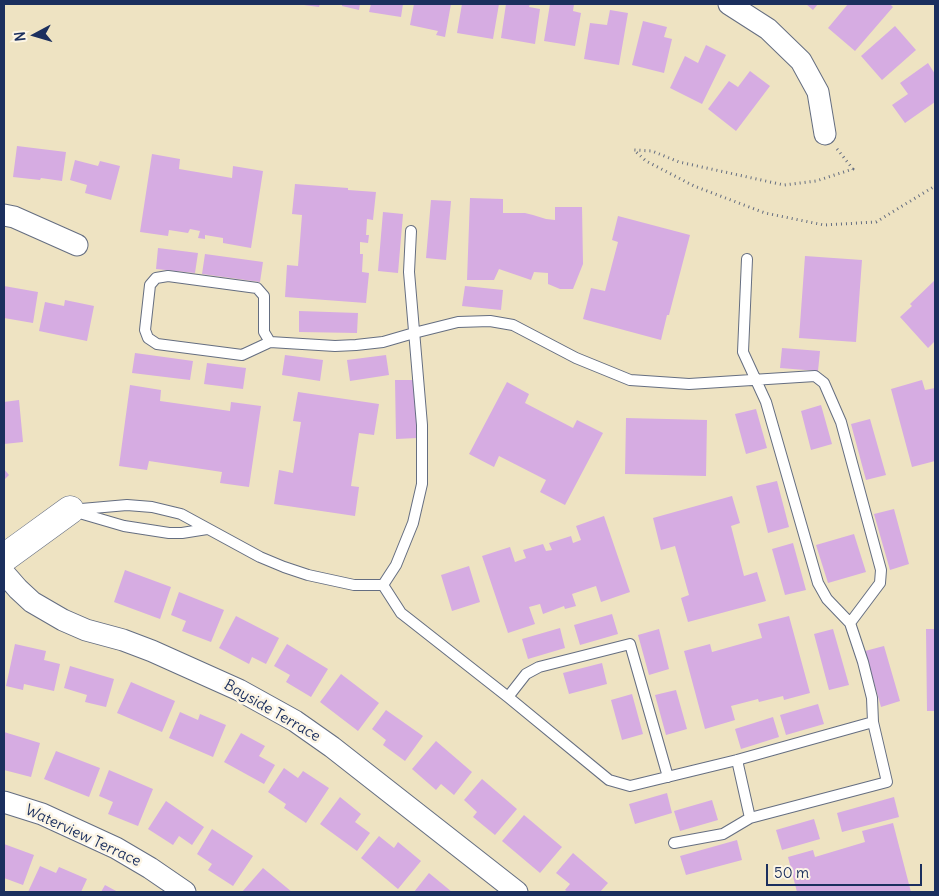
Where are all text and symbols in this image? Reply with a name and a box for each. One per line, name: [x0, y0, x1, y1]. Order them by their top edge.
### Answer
north arrow: [10, 10, 60, 60]
text: N: [11, 31, 30, 42]
street label: Bayside Terrace: [221, 676, 323, 746]
street label: Waterview Terrace: [22, 801, 144, 871]
scale bar: [769, 854, 925, 886]
text: 50 m: [774, 863, 809, 882]

